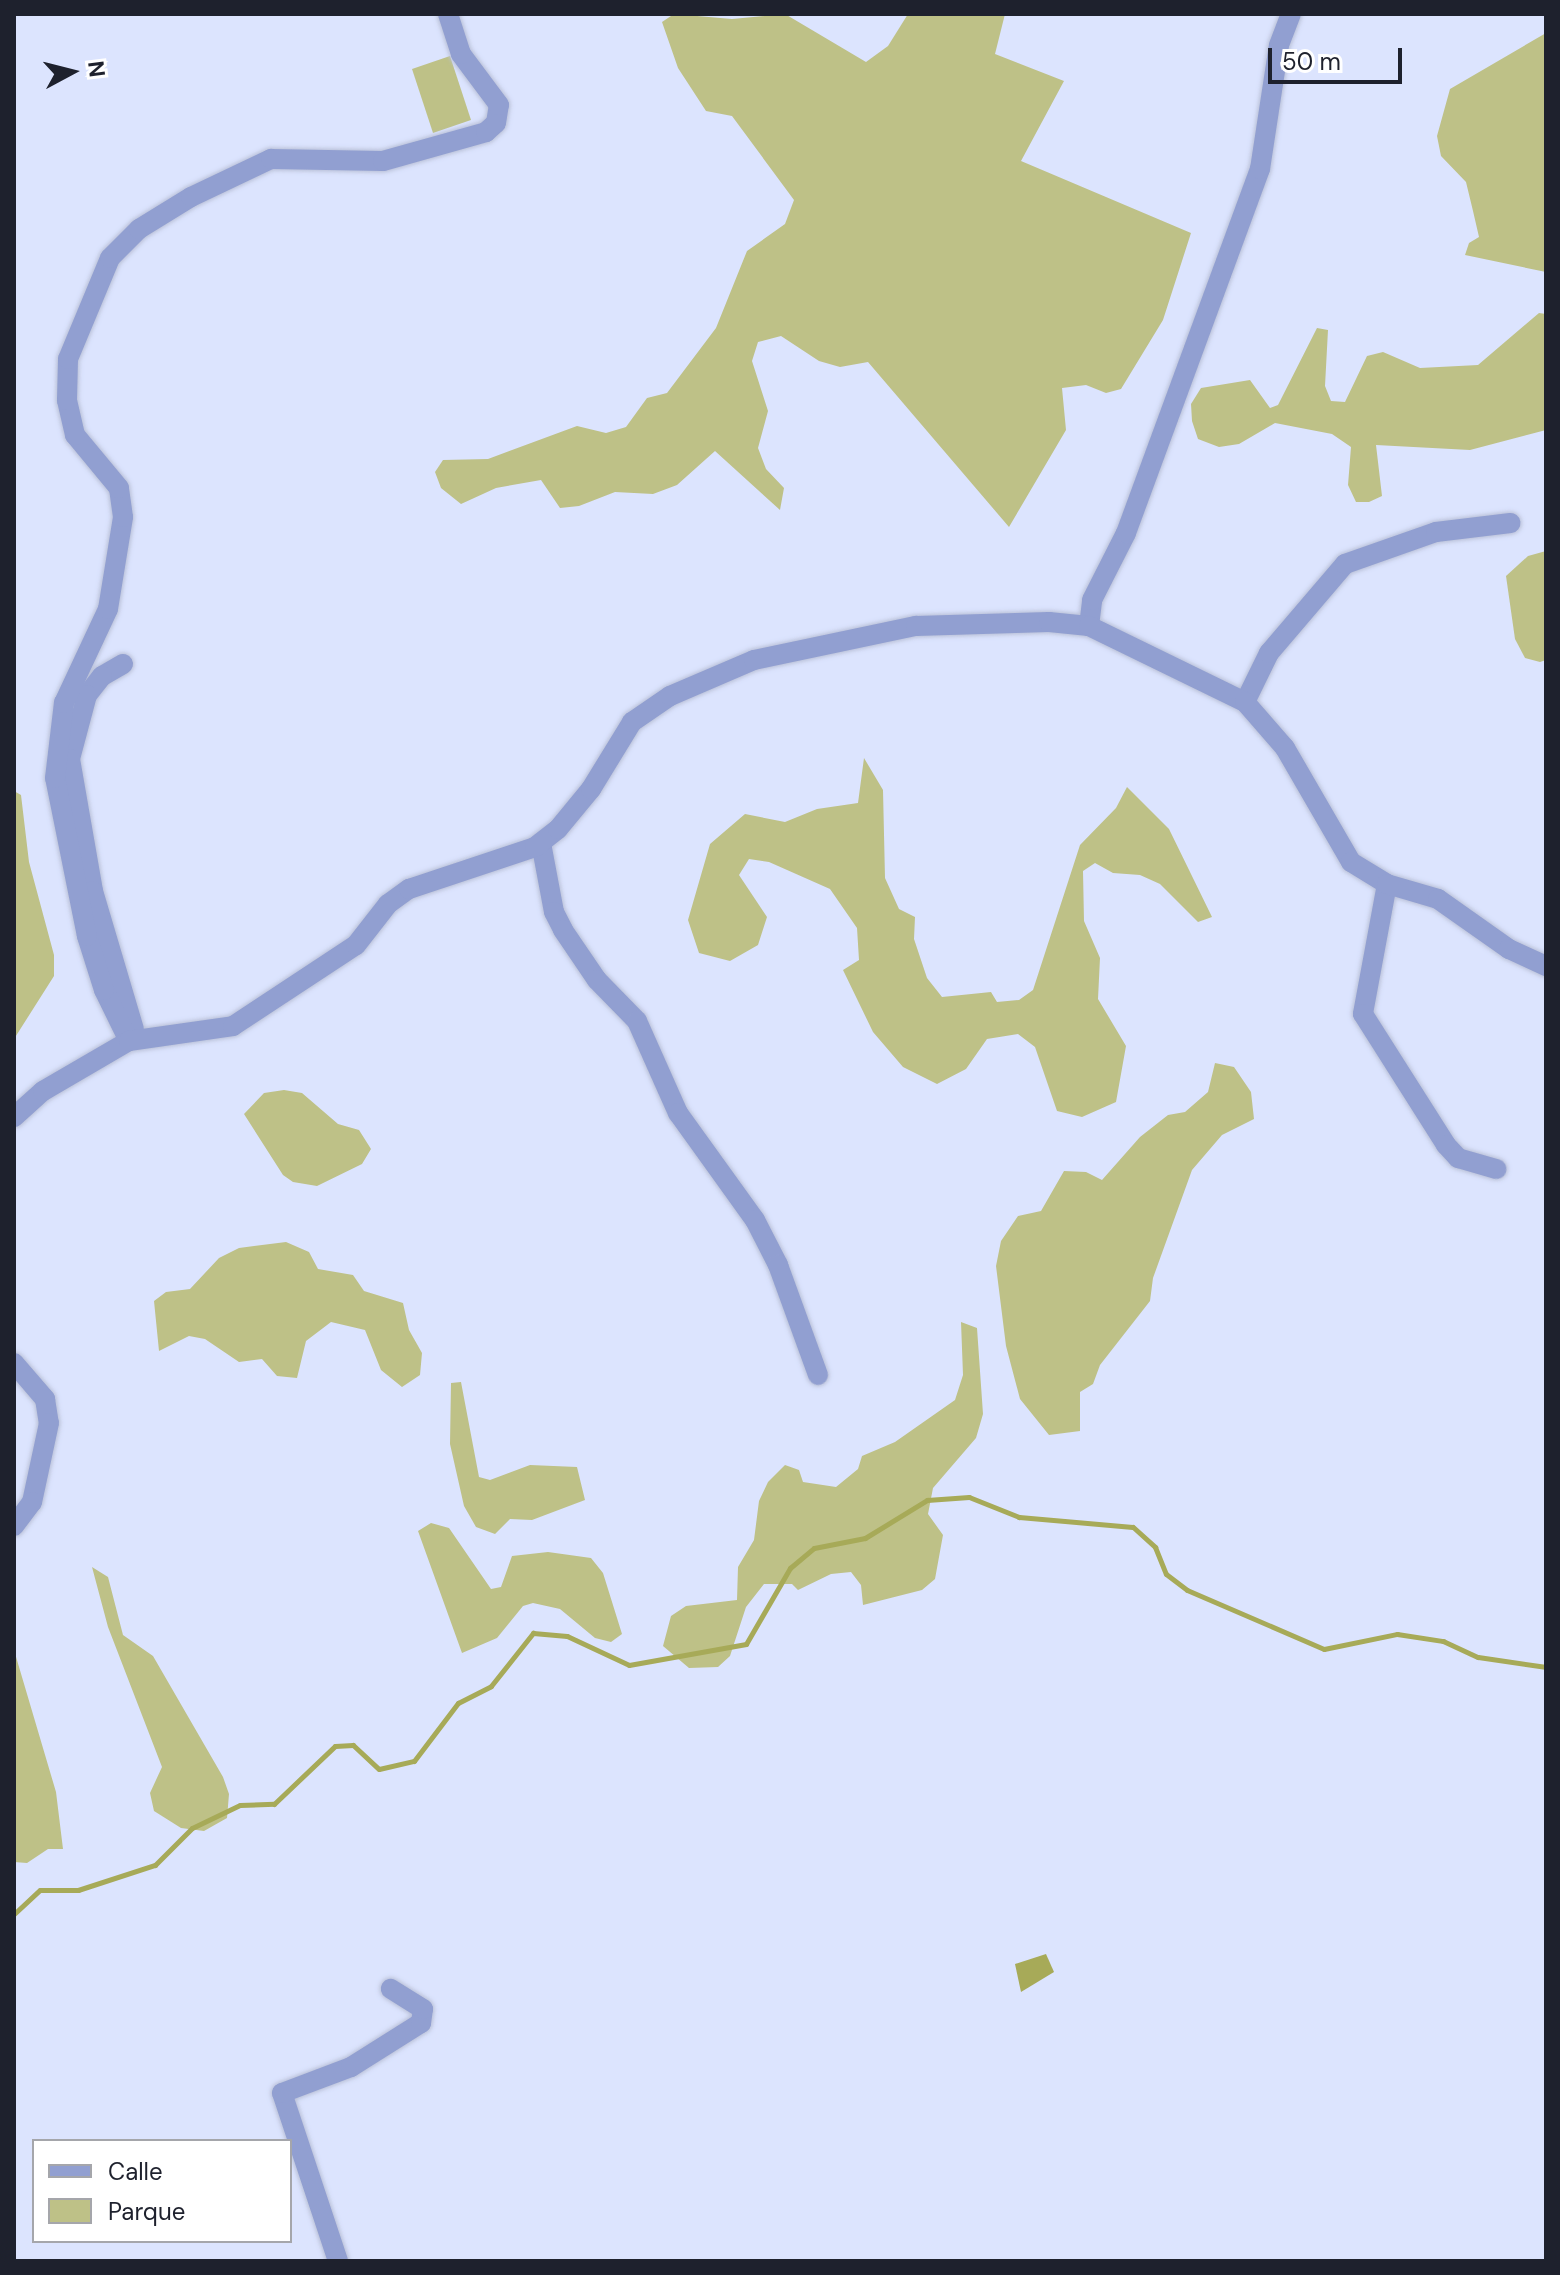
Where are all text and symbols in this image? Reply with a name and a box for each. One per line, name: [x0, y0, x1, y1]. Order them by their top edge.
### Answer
north arrow: [32, 32, 112, 112]
scale bar: [1272, 32, 1406, 82]
text: 50 m: [1282, 46, 1341, 77]
text: N: [81, 59, 112, 79]
legend: [32, 2139, 292, 2243]
text: Calle: [108, 2156, 163, 2187]
text: Parque: [108, 2196, 185, 2227]

